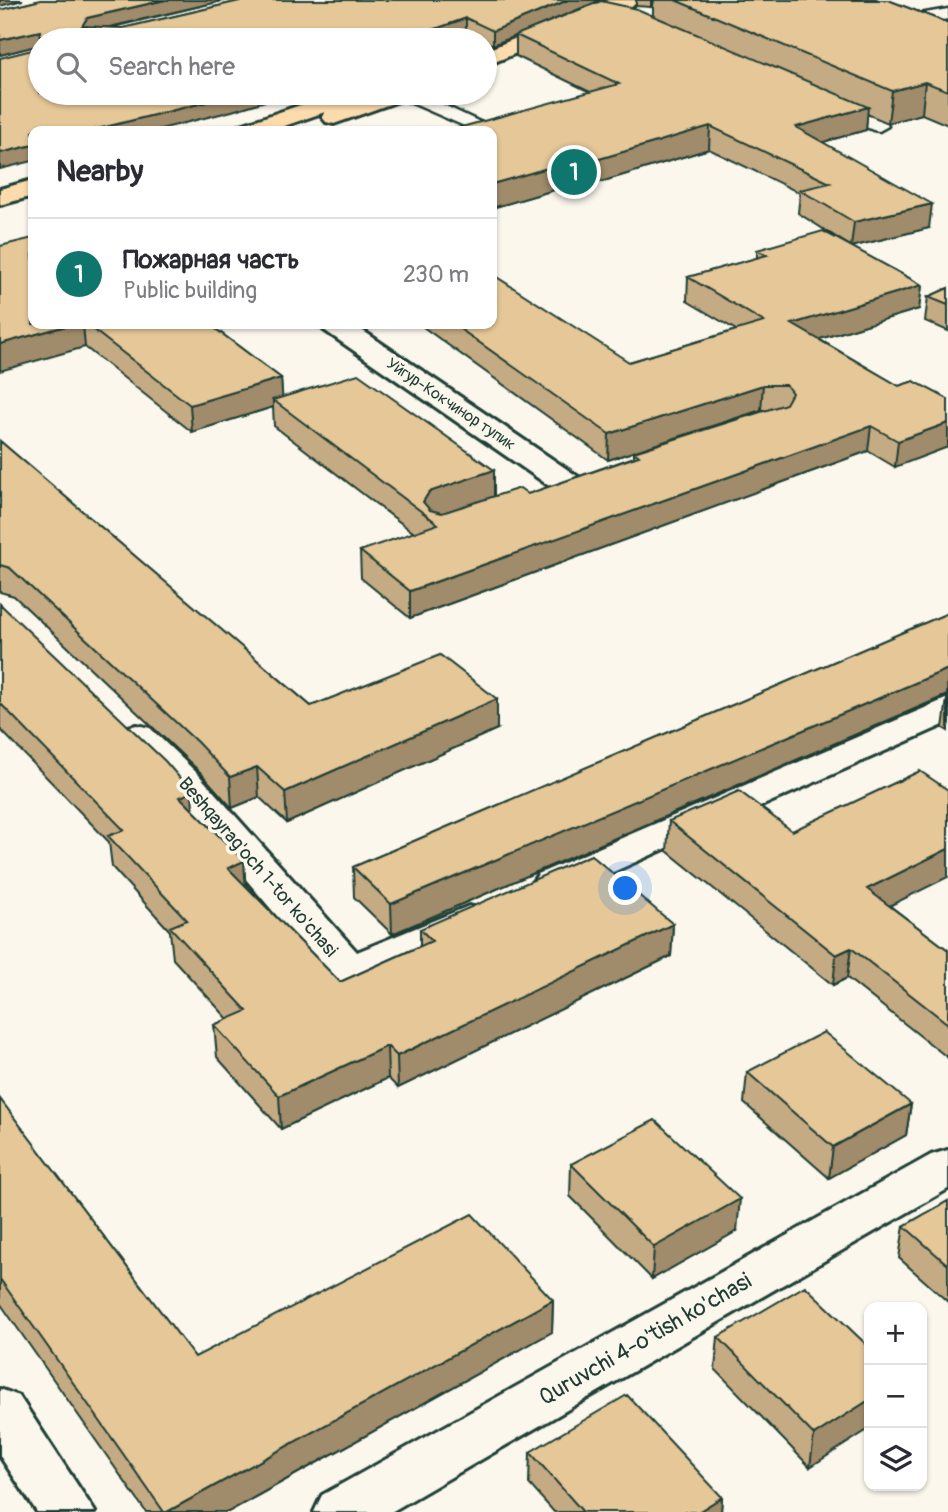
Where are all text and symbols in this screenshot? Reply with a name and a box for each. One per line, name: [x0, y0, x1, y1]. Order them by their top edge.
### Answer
search box: [28, 28, 497, 105]
icon: search: [52, 48, 90, 86]
text: Search here: [108, 51, 235, 83]
pin: 1: [551, 146, 597, 198]
text: Nearby: [56, 153, 143, 190]
text: Пожарная часть: [123, 244, 299, 276]
text: 1: [75, 260, 84, 289]
text: 230 m: [403, 260, 469, 289]
text: Public building: [123, 276, 257, 305]
street label: Уйгур-Кокчинор тупик: [383, 353, 519, 455]
street label: Beshqayrag'och 1-tor ko'chasi: [173, 772, 343, 962]
your location: [608, 871, 642, 905]
street label: Quruvchi 4-o'tish ko'chasi: [533, 1266, 757, 1412]
map controls: [864, 1302, 927, 1491]
button: +: [864, 1302, 927, 1365]
button: −: [864, 1365, 927, 1428]
button: layers: [864, 1428, 927, 1491]

